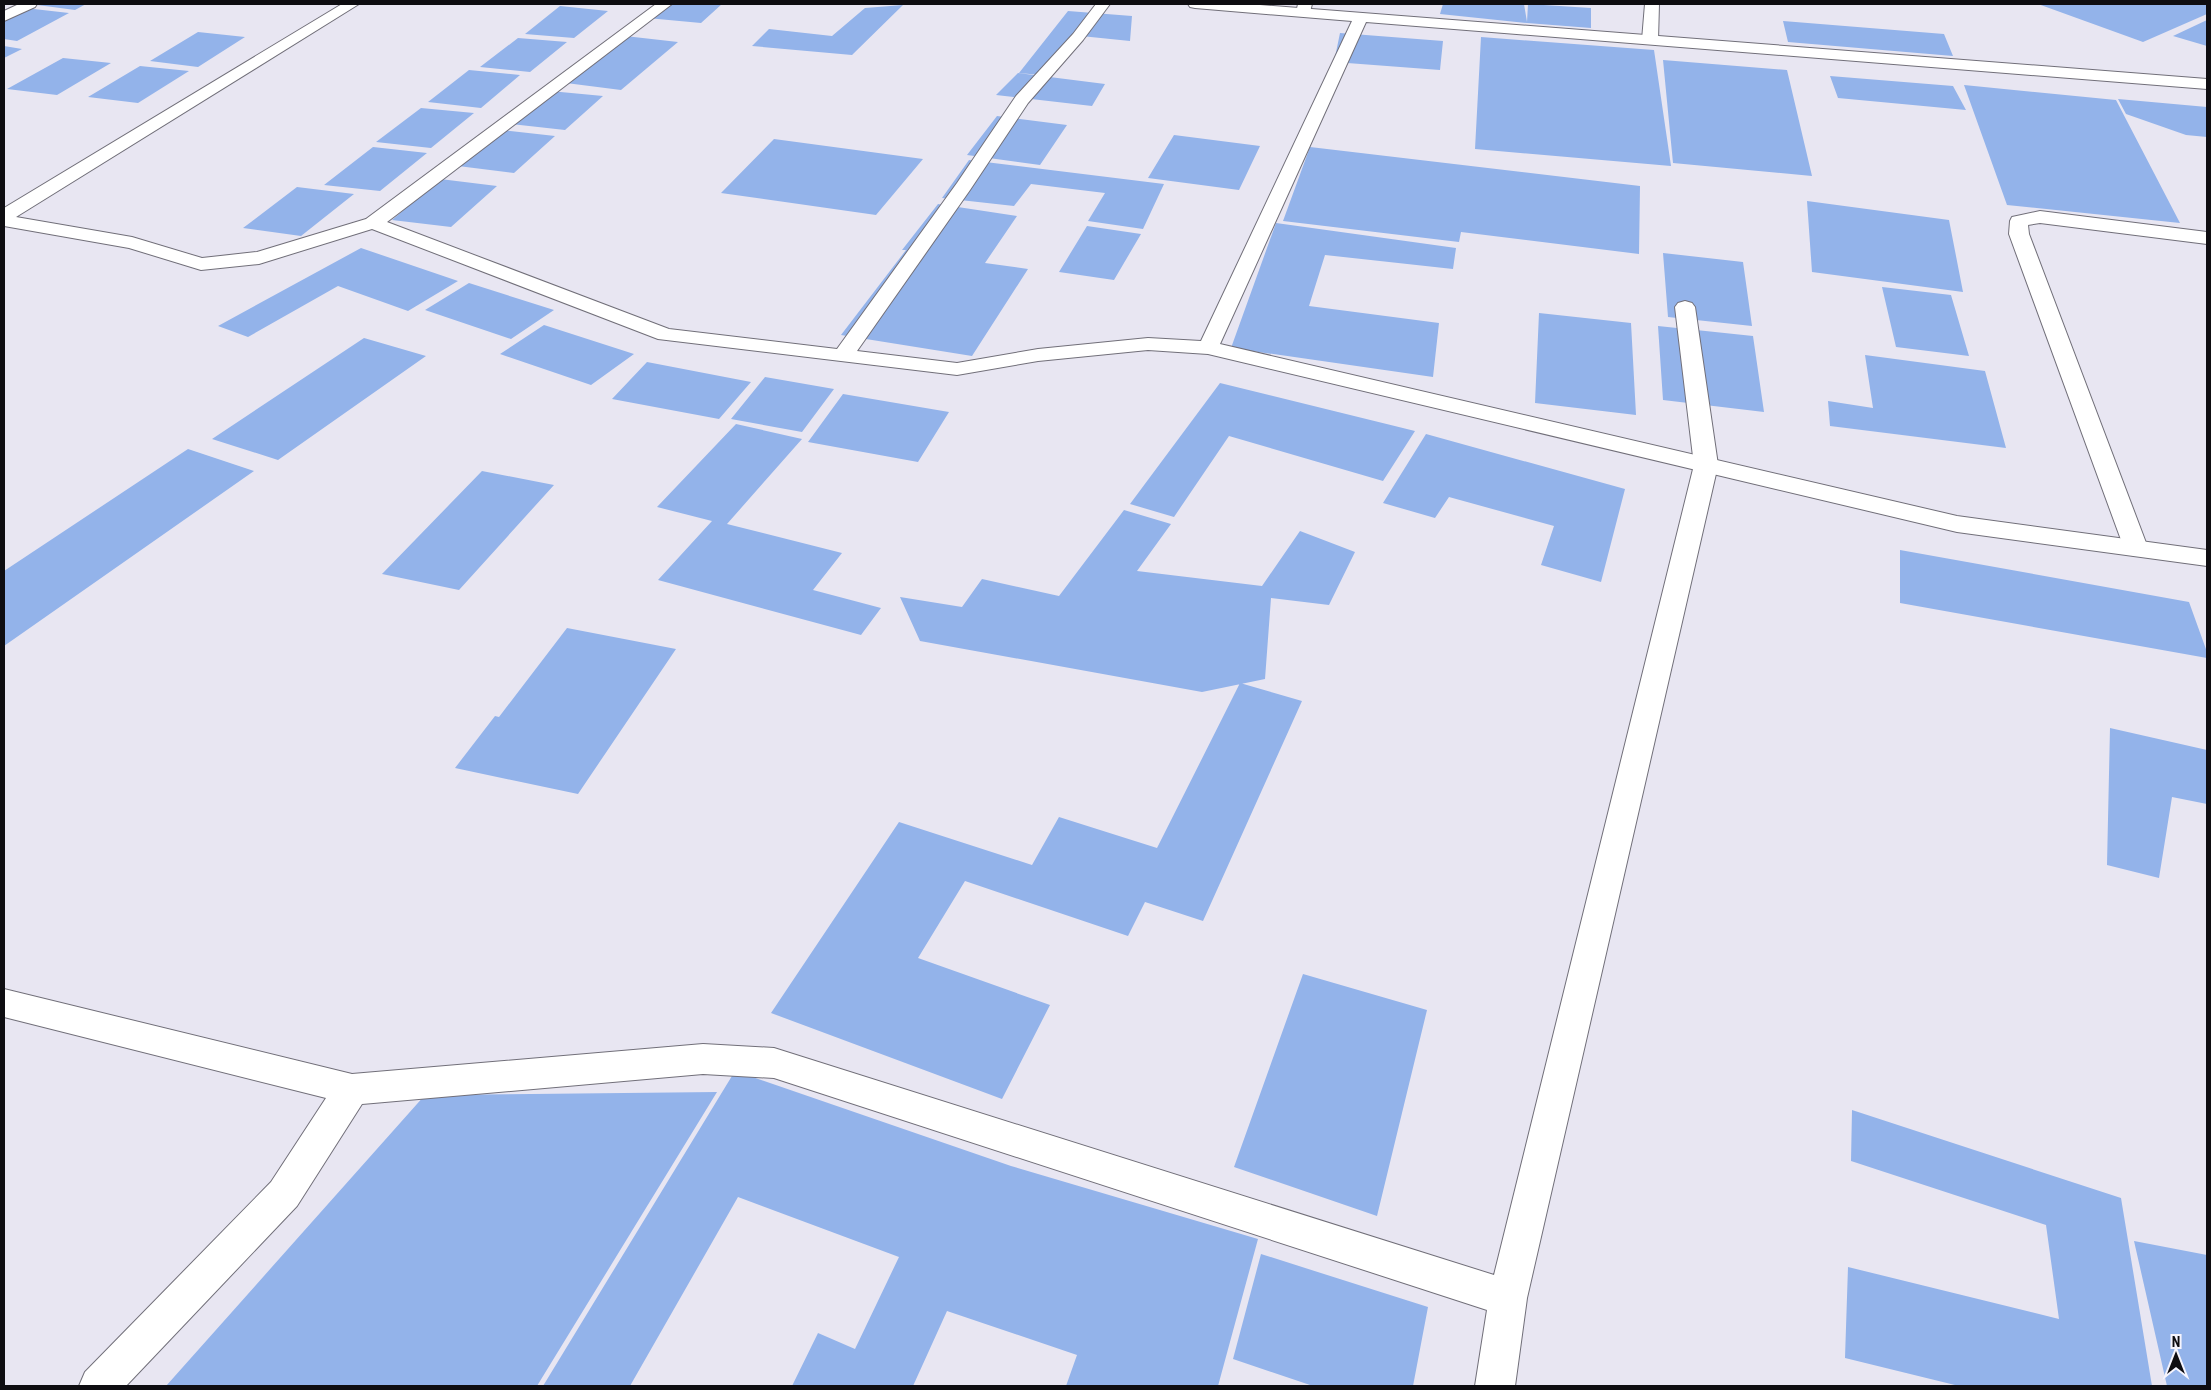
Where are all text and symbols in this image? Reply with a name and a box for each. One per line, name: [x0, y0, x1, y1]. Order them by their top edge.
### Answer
north arrow: [2151, 1330, 2201, 1380]
text: N: [2172, 1334, 2180, 1350]

